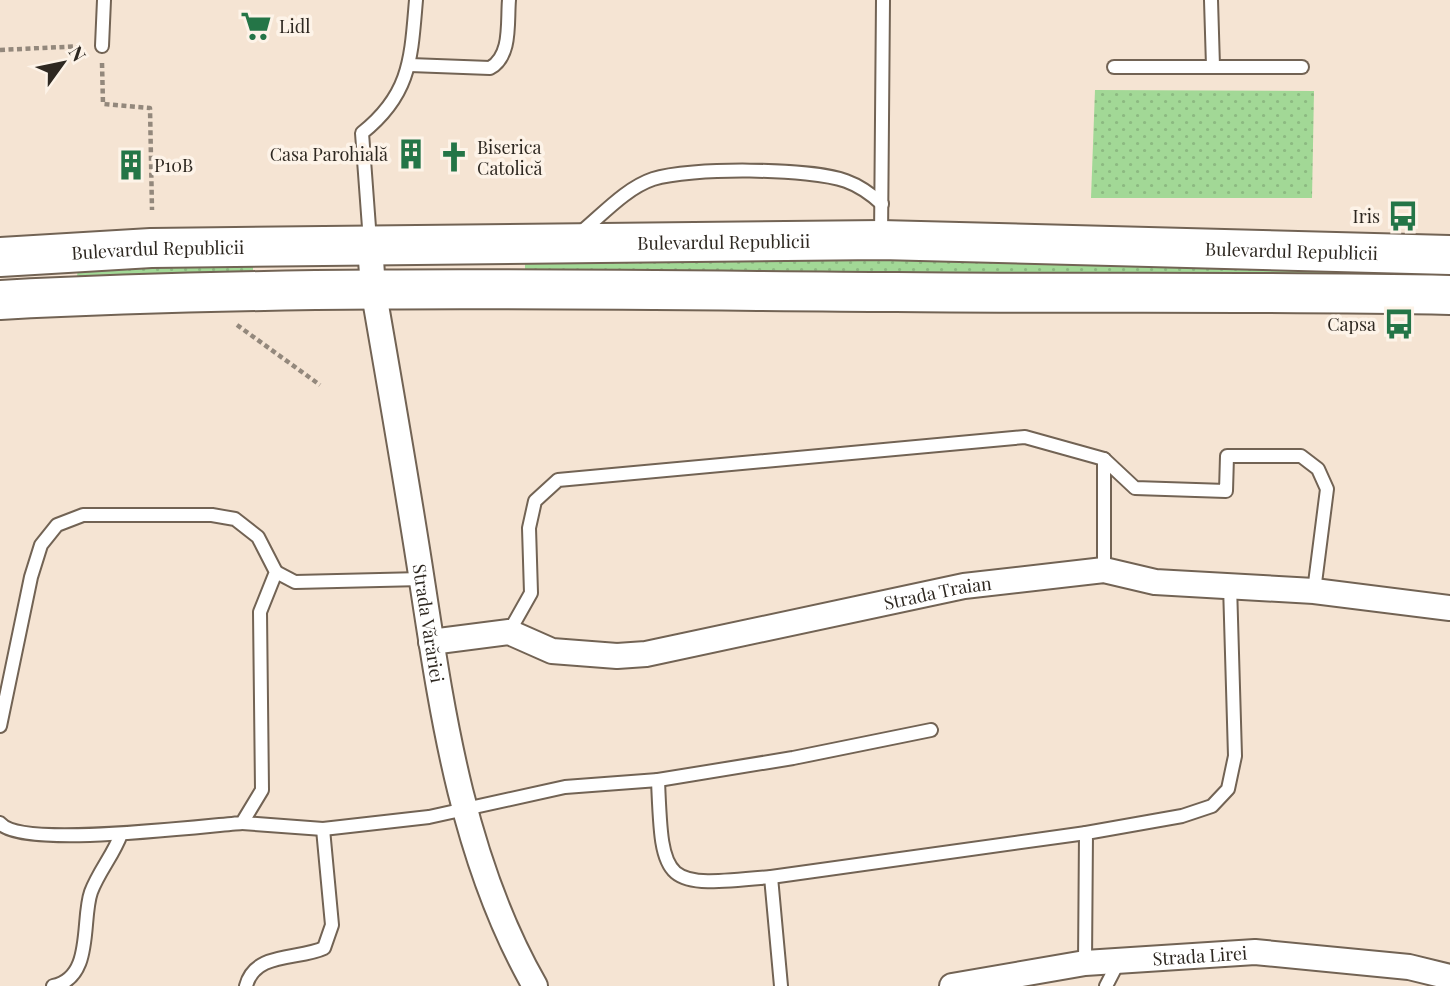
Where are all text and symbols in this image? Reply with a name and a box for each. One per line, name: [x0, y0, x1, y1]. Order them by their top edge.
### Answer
supermarket icon: Lidl: [239, 9, 273, 43]
place label: Lidl: [279, 14, 310, 38]
north arrow: [28, 28, 98, 98]
text: N: [63, 40, 93, 66]
place label: Biserica Catolică: [477, 135, 543, 180]
building icon: Casa Parohială: [394, 137, 428, 171]
church icon: Biserica Catolică: [437, 140, 471, 174]
place label: Casa Parohială: [270, 142, 388, 166]
building icon: P10B: [114, 148, 148, 182]
place label: P10B: [154, 153, 193, 177]
bus stop icon: Iris: [1386, 199, 1420, 233]
place label: Iris: [1353, 204, 1380, 228]
street label: Bulevardul Republicii: [637, 229, 810, 255]
street label: Bulevardul Republicii: [71, 235, 244, 265]
street label: Bulevardul Republicii: [1205, 237, 1378, 265]
bus stop icon: Capsa: [1382, 307, 1416, 341]
place label: Capsa: [1327, 312, 1376, 336]
street label: Strada Vărăriei: [408, 562, 450, 685]
street label: Strada Traian: [881, 571, 993, 615]
street label: Strada Lirei: [1152, 941, 1248, 971]

